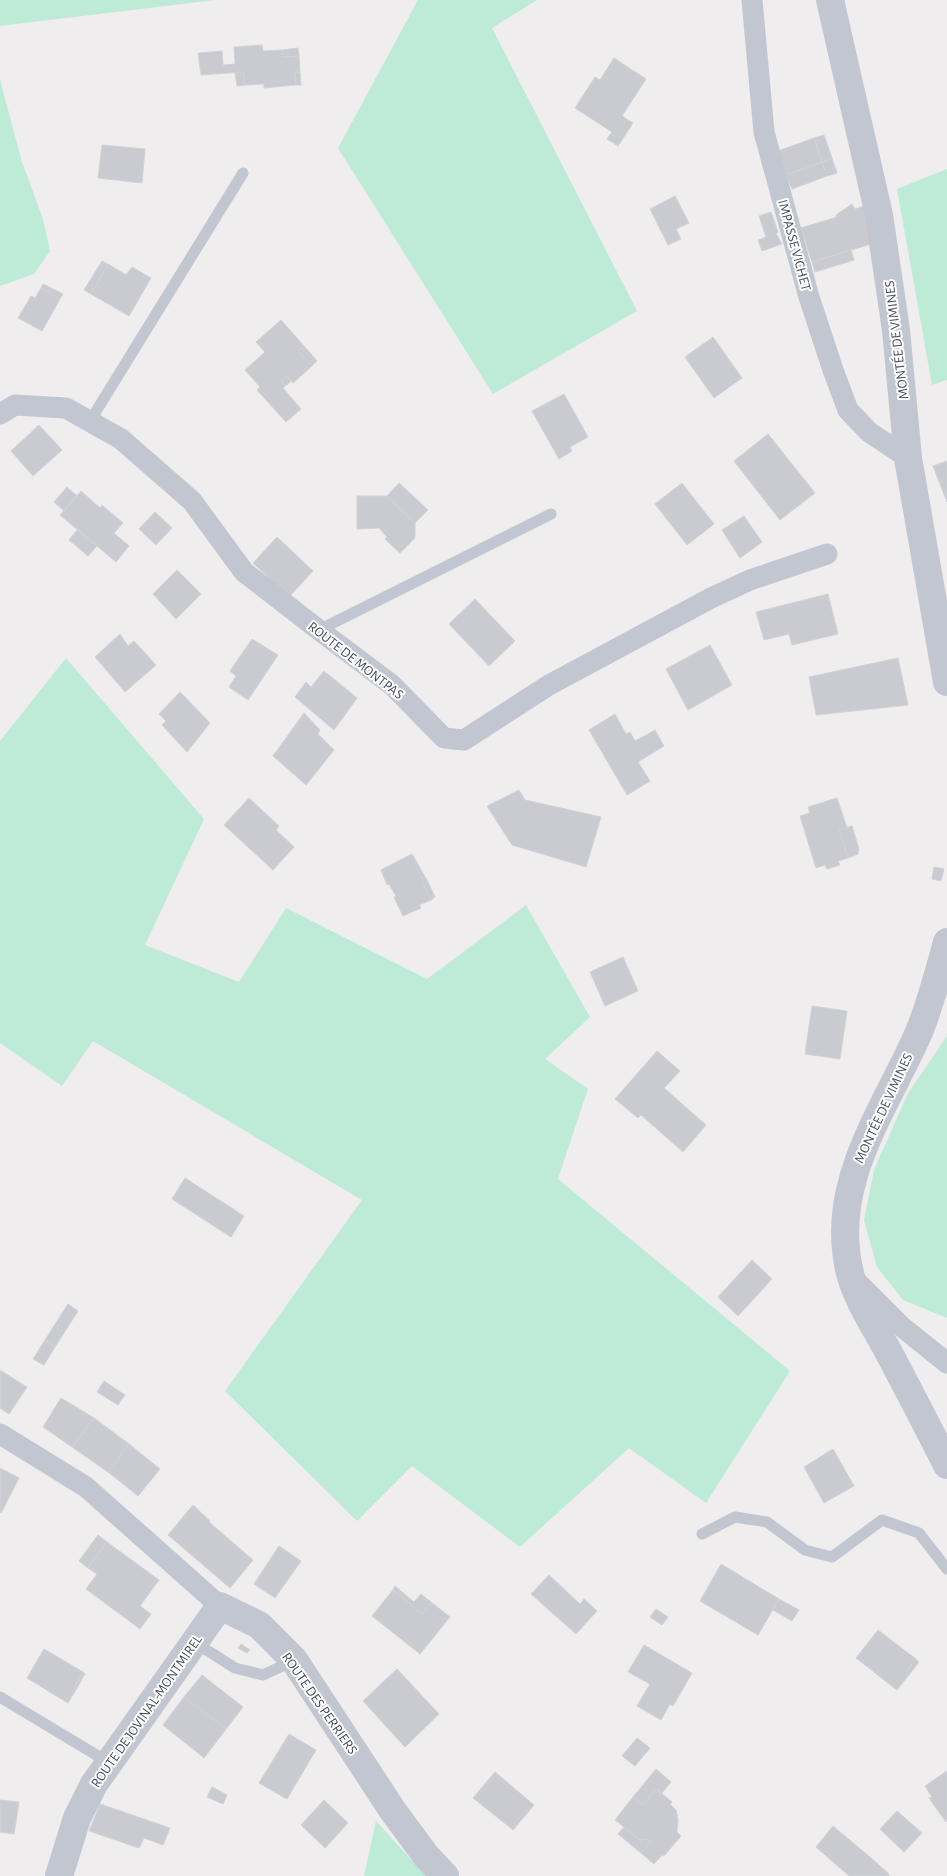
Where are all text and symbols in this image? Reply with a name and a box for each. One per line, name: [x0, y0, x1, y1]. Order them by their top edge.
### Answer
street label: IMPASSE VICHET: [775, 198, 813, 292]
street label: MONTÉE DE VIMINES: [880, 280, 911, 400]
street label: ROUTE DE MONTPAS: [305, 619, 406, 702]
street label: MONTÉE DE VIMINES: [850, 1050, 915, 1166]
street label: ROUTE DE JOVINAL-MONTMIREL: [89, 1633, 205, 1790]
street label: ROUTE DES PERRIERS: [279, 1650, 359, 1757]

